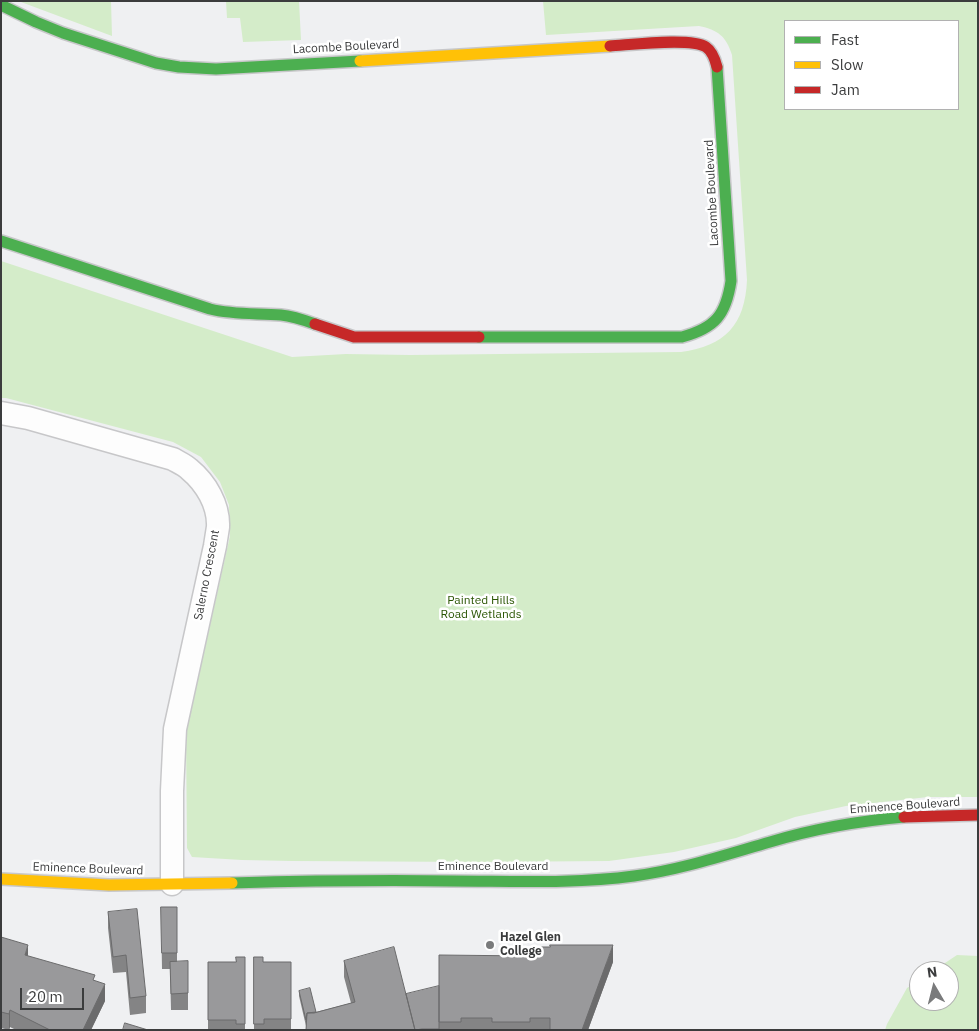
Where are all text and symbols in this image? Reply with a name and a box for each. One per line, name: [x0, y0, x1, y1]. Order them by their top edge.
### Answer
legend: [784, 20, 959, 110]
text: Fast: [831, 30, 859, 49]
street label: Lacombe Boulevard: [292, 37, 400, 57]
text: Slow: [831, 55, 864, 74]
text: Jam: [831, 80, 860, 99]
street label: Lacombe Boulevard: [702, 139, 722, 247]
street label: Salerno Crescent: [191, 529, 223, 621]
park label: Painted Hills Road Wetlands: [440, 594, 522, 622]
street label: Eminence Boulevard: [849, 795, 961, 817]
street label: Eminence Boulevard: [32, 860, 144, 878]
street label: Eminence Boulevard: [438, 860, 548, 874]
place label: Hazel Glen College: [500, 931, 561, 959]
marker: Hazel Glen College: [484, 939, 496, 951]
north arrow: [909, 961, 959, 1011]
text: N: [926, 963, 938, 982]
scale bar: [22, 978, 86, 1010]
text: 20 m: [28, 987, 63, 1006]

